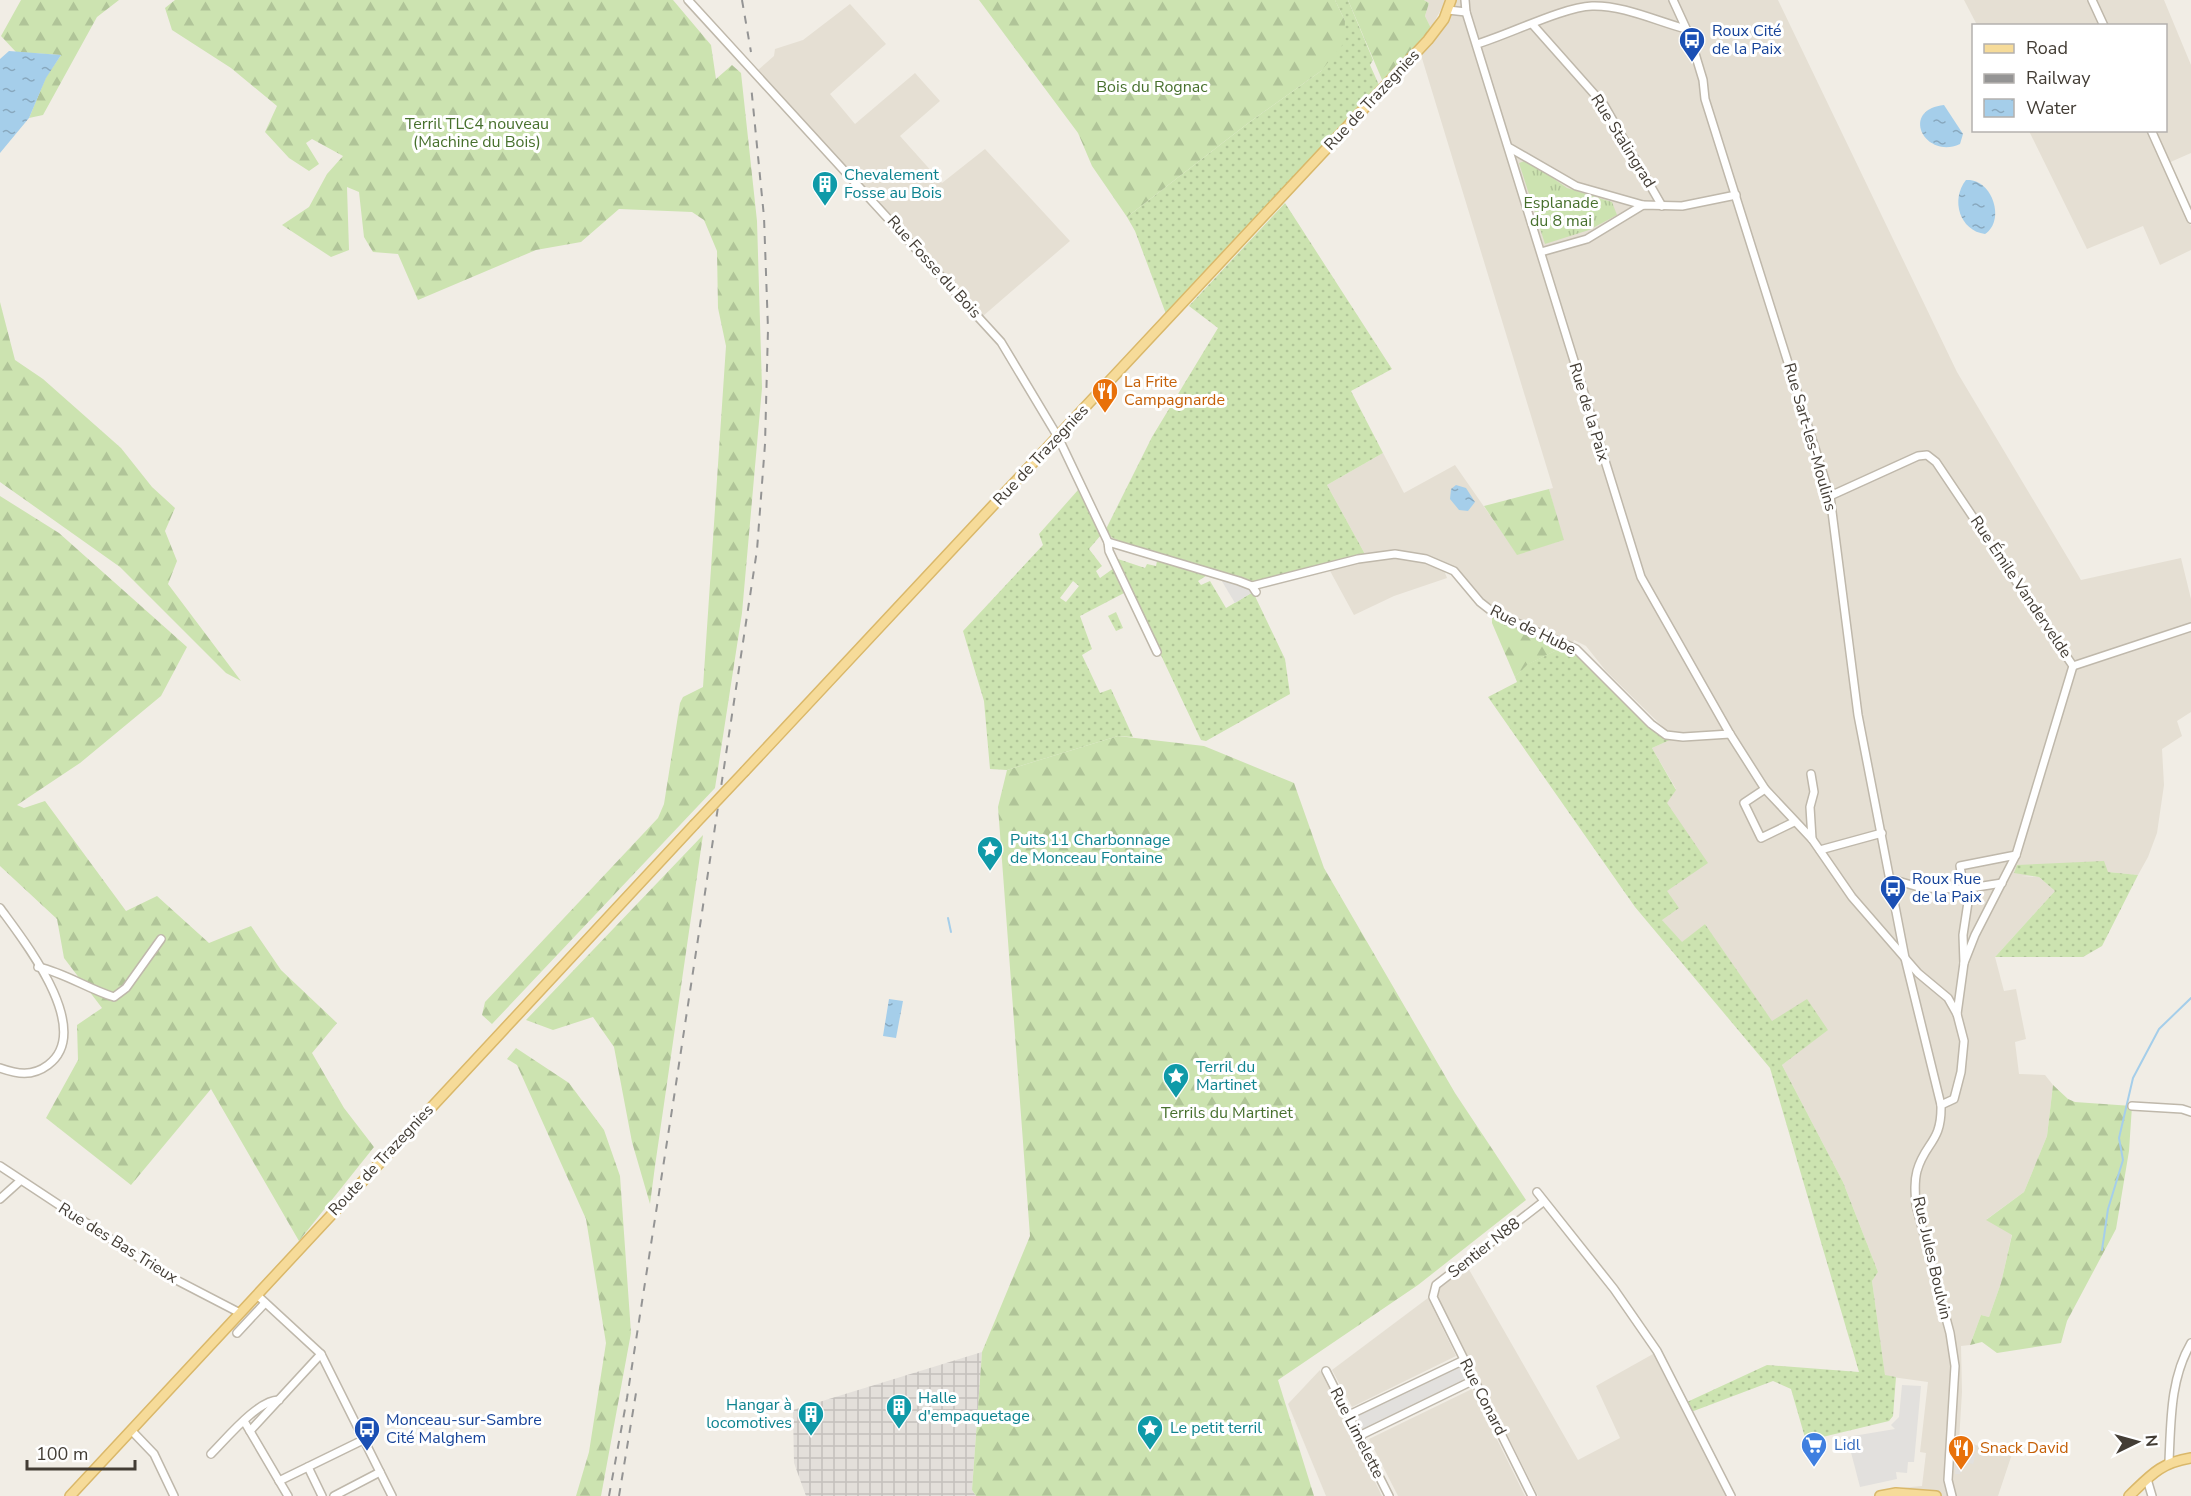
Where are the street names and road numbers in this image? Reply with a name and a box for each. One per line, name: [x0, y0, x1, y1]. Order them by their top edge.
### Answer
street label: Rue de Trazegnies: [1319, 45, 1425, 155]
street label: Rue Stalingrad: [1585, 90, 1661, 192]
street label: Rue Fosse du Bois: [882, 211, 986, 323]
street label: Rue de la Paix: [1564, 360, 1615, 465]
street label: Rue Sart-les-Moulins: [1778, 360, 1842, 514]
street label: Rue de Trazegnies: [988, 400, 1094, 510]
street label: Rue Émile Vandervelde: [1965, 512, 2077, 662]
street label: Rue de Hube: [1486, 600, 1580, 660]
street label: Route de Trazegnies: [323, 1099, 439, 1221]
street label: Rue Jules Boulvin: [1907, 1194, 1957, 1322]
street label: Rue des Bas Trieux: [54, 1197, 182, 1289]
street label: Sentier N88: [1443, 1213, 1525, 1283]
street label: Rue Conard: [1454, 1355, 1512, 1439]
street label: Rue Limelette: [1325, 1384, 1389, 1482]

